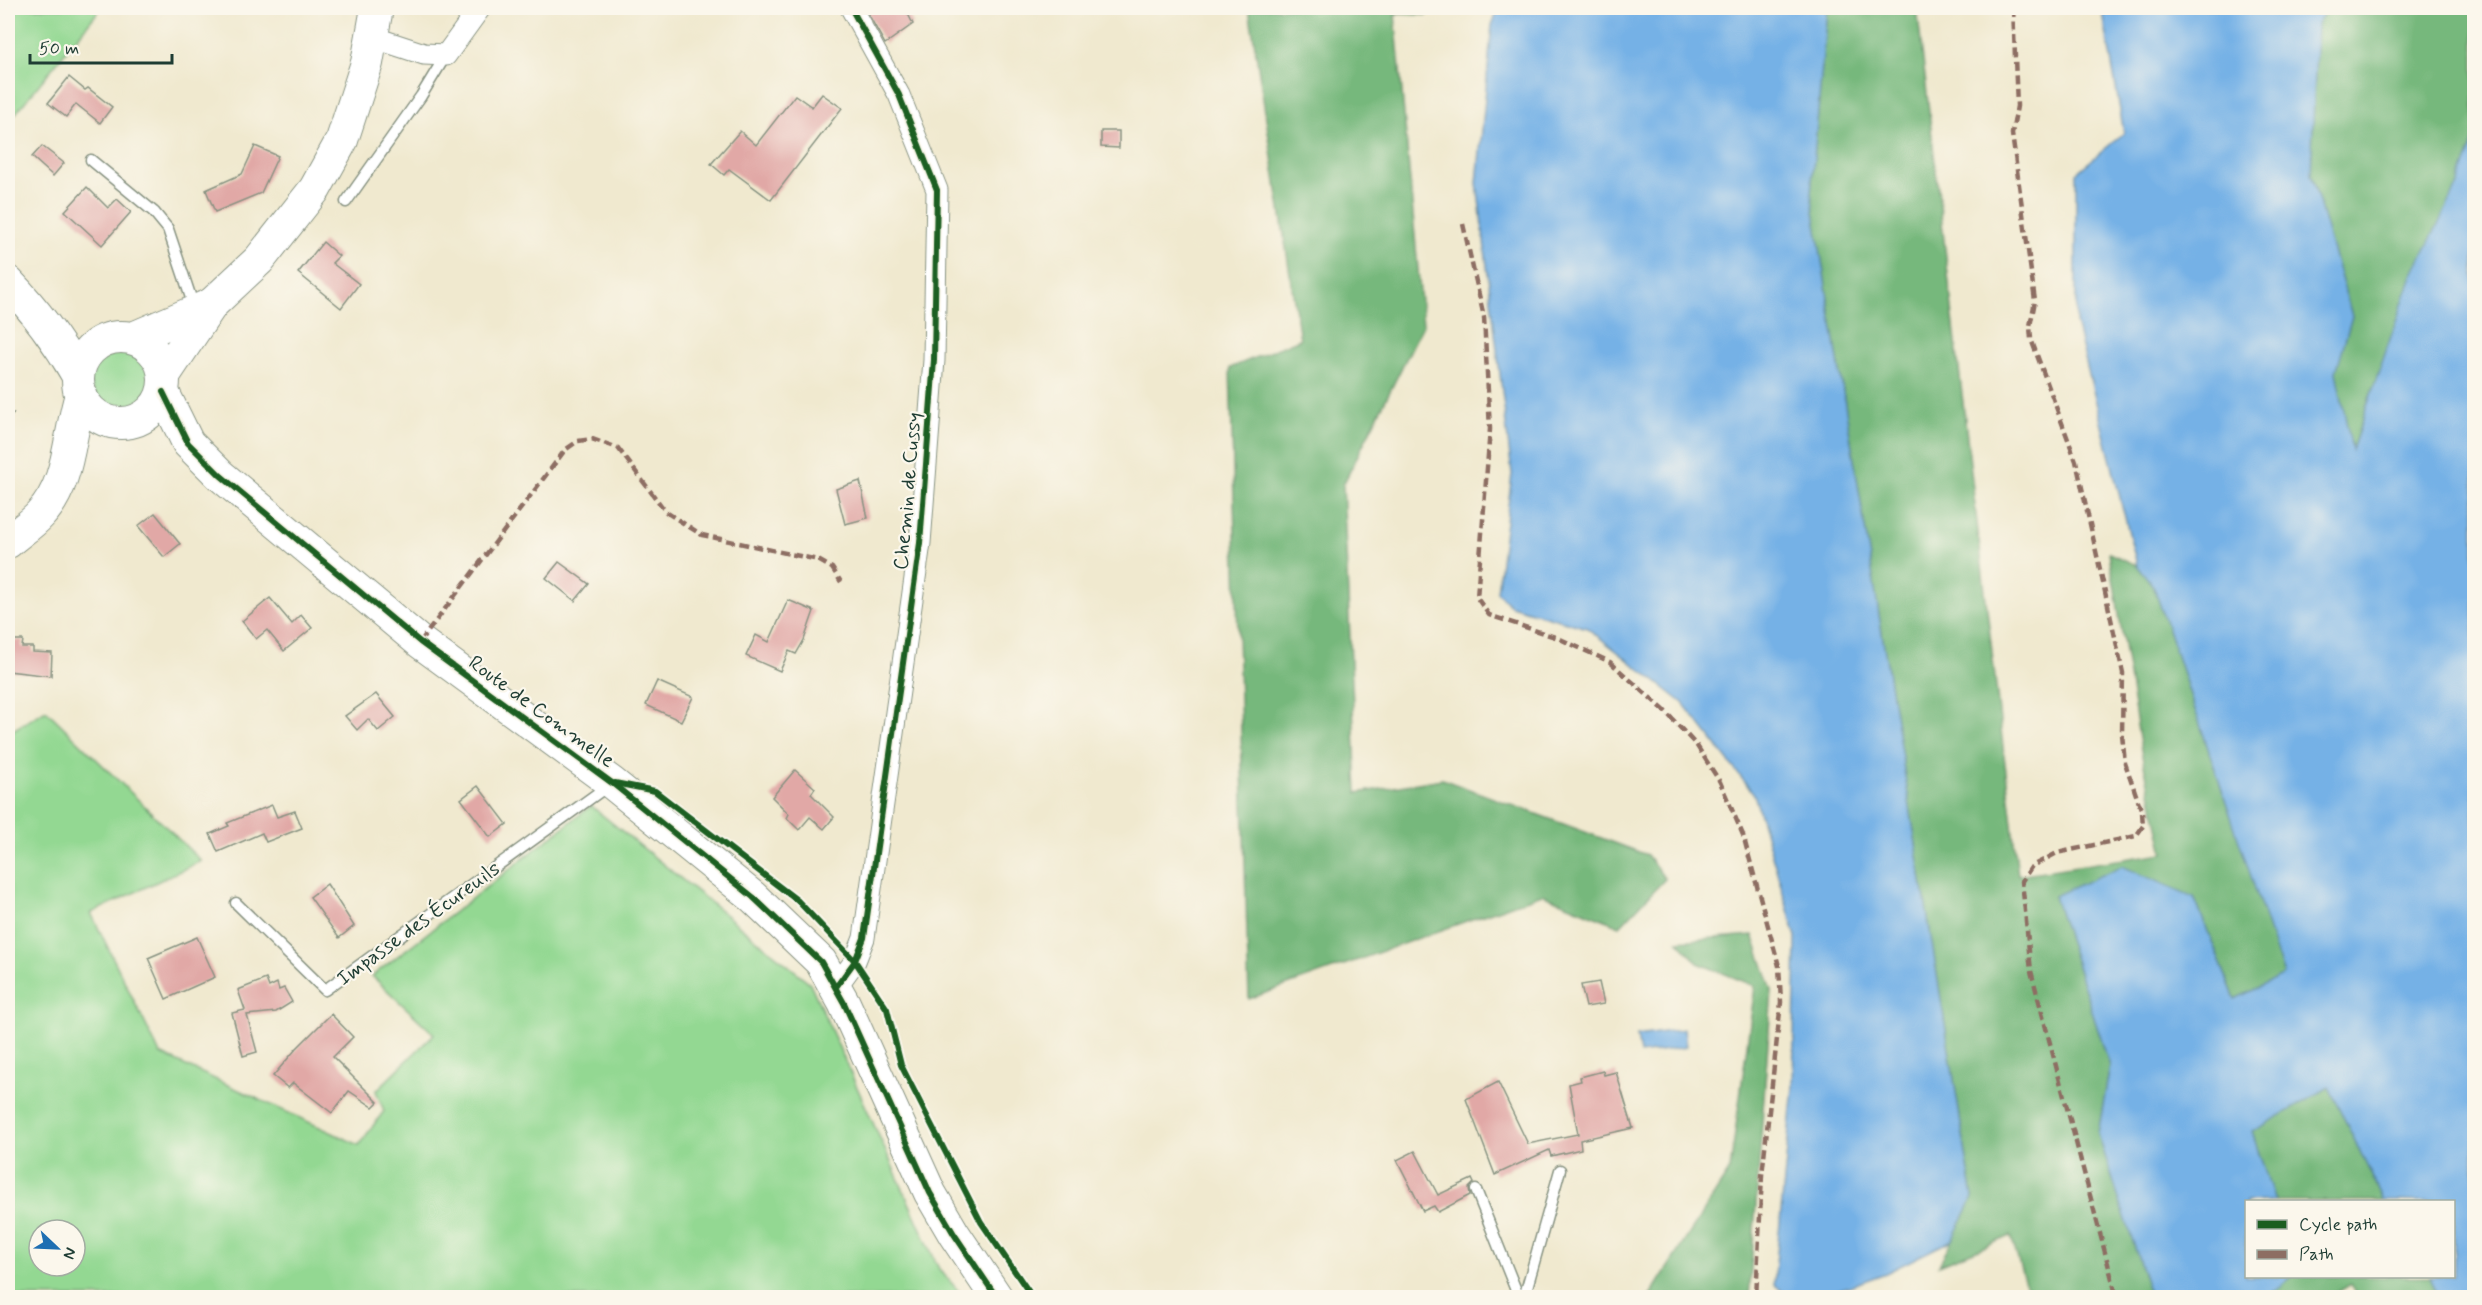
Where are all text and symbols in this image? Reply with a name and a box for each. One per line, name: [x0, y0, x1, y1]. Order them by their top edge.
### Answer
scale bar: [30, 27, 172, 65]
text: 50 m: [39, 37, 79, 61]
street label: Chemin de Cussy: [887, 411, 929, 571]
street label: Route de Commelle: [462, 649, 620, 775]
street label: Impasse des Écureuils: [331, 855, 506, 993]
legend: [2245, 1200, 2455, 1278]
text: Cycle path: [2299, 1213, 2377, 1237]
north arrow: [27, 1218, 87, 1278]
text: Path: [2299, 1243, 2334, 1267]
text: N: [58, 1244, 81, 1262]

